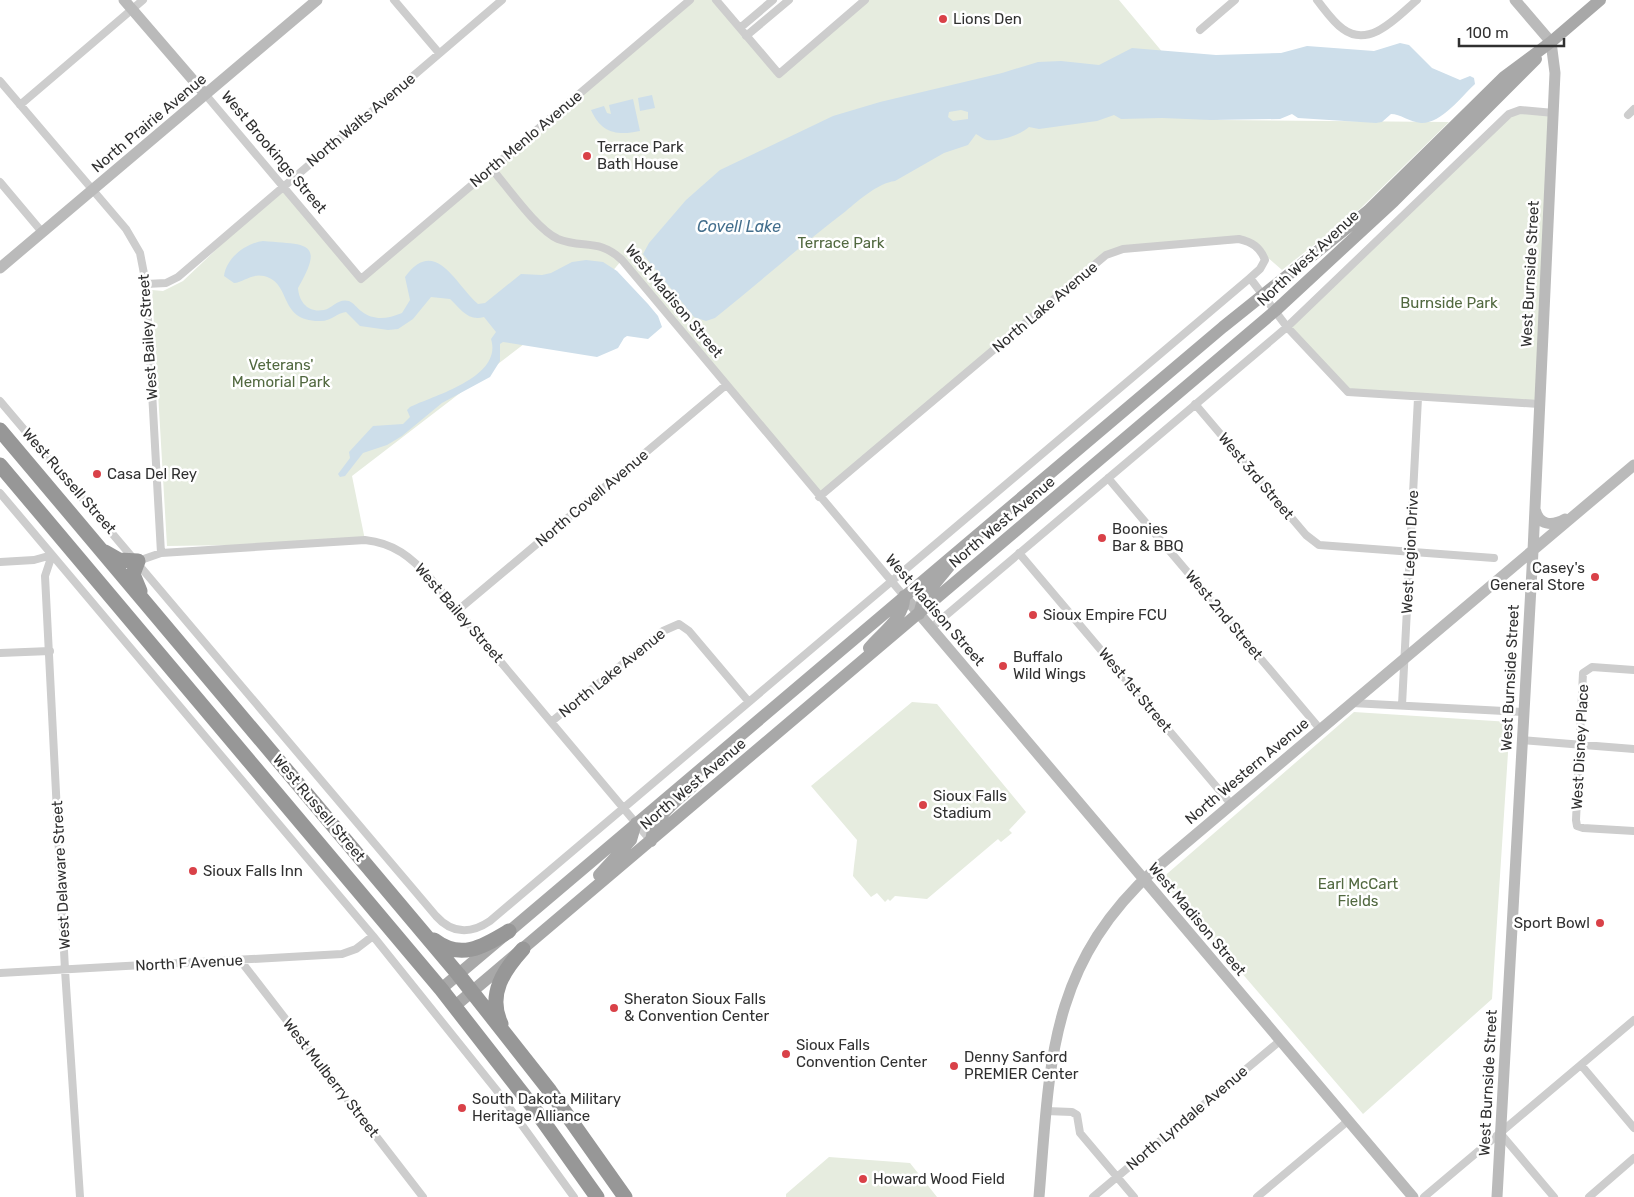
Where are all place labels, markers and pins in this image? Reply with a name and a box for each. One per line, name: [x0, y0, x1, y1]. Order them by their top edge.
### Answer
place label: Lions Den: [953, 10, 1022, 28]
marker: Lions Den: [937, 13, 949, 25]
place label: Terrace Park Bath House: [597, 138, 684, 173]
marker: Terrace Park Bath House: [581, 150, 593, 162]
place label: Casa Del Rey: [107, 465, 197, 483]
marker: Casa Del Rey: [91, 468, 103, 480]
place label: Boonies Bar & BBQ: [1112, 520, 1184, 555]
marker: Boonies Bar & BBQ: [1096, 532, 1108, 544]
place label: Casey's General Store: [1490, 559, 1585, 594]
marker: Casey's General Store: [1589, 571, 1601, 583]
place label: Sioux Empire FCU: [1043, 606, 1167, 624]
marker: Sioux Empire FCU: [1027, 609, 1039, 621]
place label: Buffalo Wild Wings: [1013, 648, 1086, 683]
marker: Buffalo Wild Wings: [997, 660, 1009, 672]
place label: Sioux Falls Stadium: [933, 787, 1007, 822]
marker: Sioux Falls Stadium: [917, 799, 929, 811]
place label: Sioux Falls Inn: [203, 862, 303, 880]
marker: Sioux Falls Inn: [187, 865, 199, 877]
place label: Sport Bowl: [1514, 914, 1590, 932]
marker: Sport Bowl: [1594, 917, 1606, 929]
place label: Sheraton Sioux Falls & Convention Center: [624, 990, 769, 1025]
marker: Sheraton Sioux Falls & Convention Center: [608, 1002, 620, 1014]
place label: Sioux Falls Convention Center: [796, 1036, 927, 1071]
marker: Sioux Falls Convention Center: [780, 1048, 792, 1060]
place label: Denny Sanford PREMIER Center: [964, 1048, 1079, 1083]
marker: Denny Sanford PREMIER Center: [948, 1060, 960, 1072]
place label: South Dakota Military Heritage Alliance: [472, 1090, 621, 1125]
marker: South Dakota Military Heritage Alliance: [456, 1102, 468, 1114]
place label: Howard Wood Field: [873, 1170, 1005, 1188]
marker: Howard Wood Field: [857, 1173, 869, 1185]

